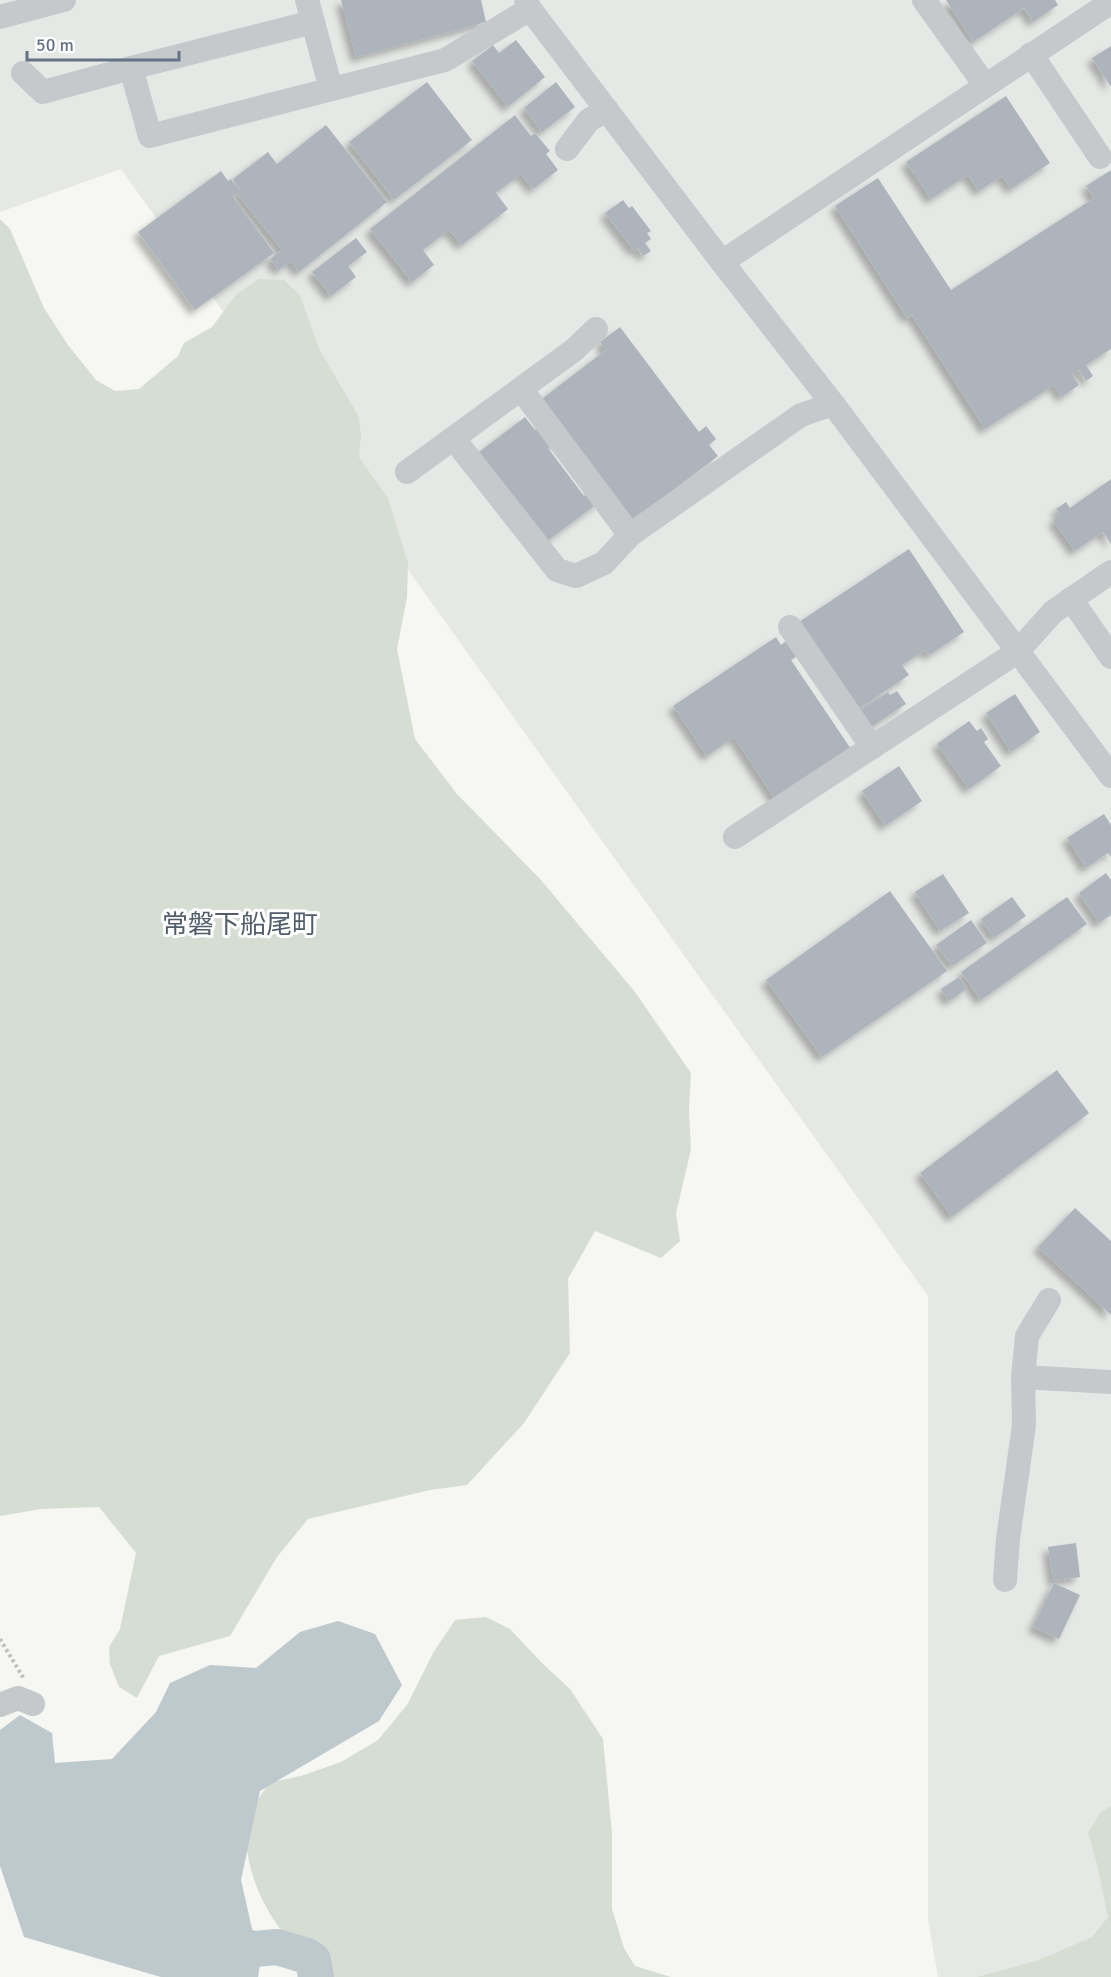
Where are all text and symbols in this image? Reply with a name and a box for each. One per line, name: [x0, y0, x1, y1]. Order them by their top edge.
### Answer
scale bar: [27, 24, 178, 62]
text: 50 m: [36, 34, 74, 56]
district label: 常磐下船尾町: [162, 909, 318, 941]

